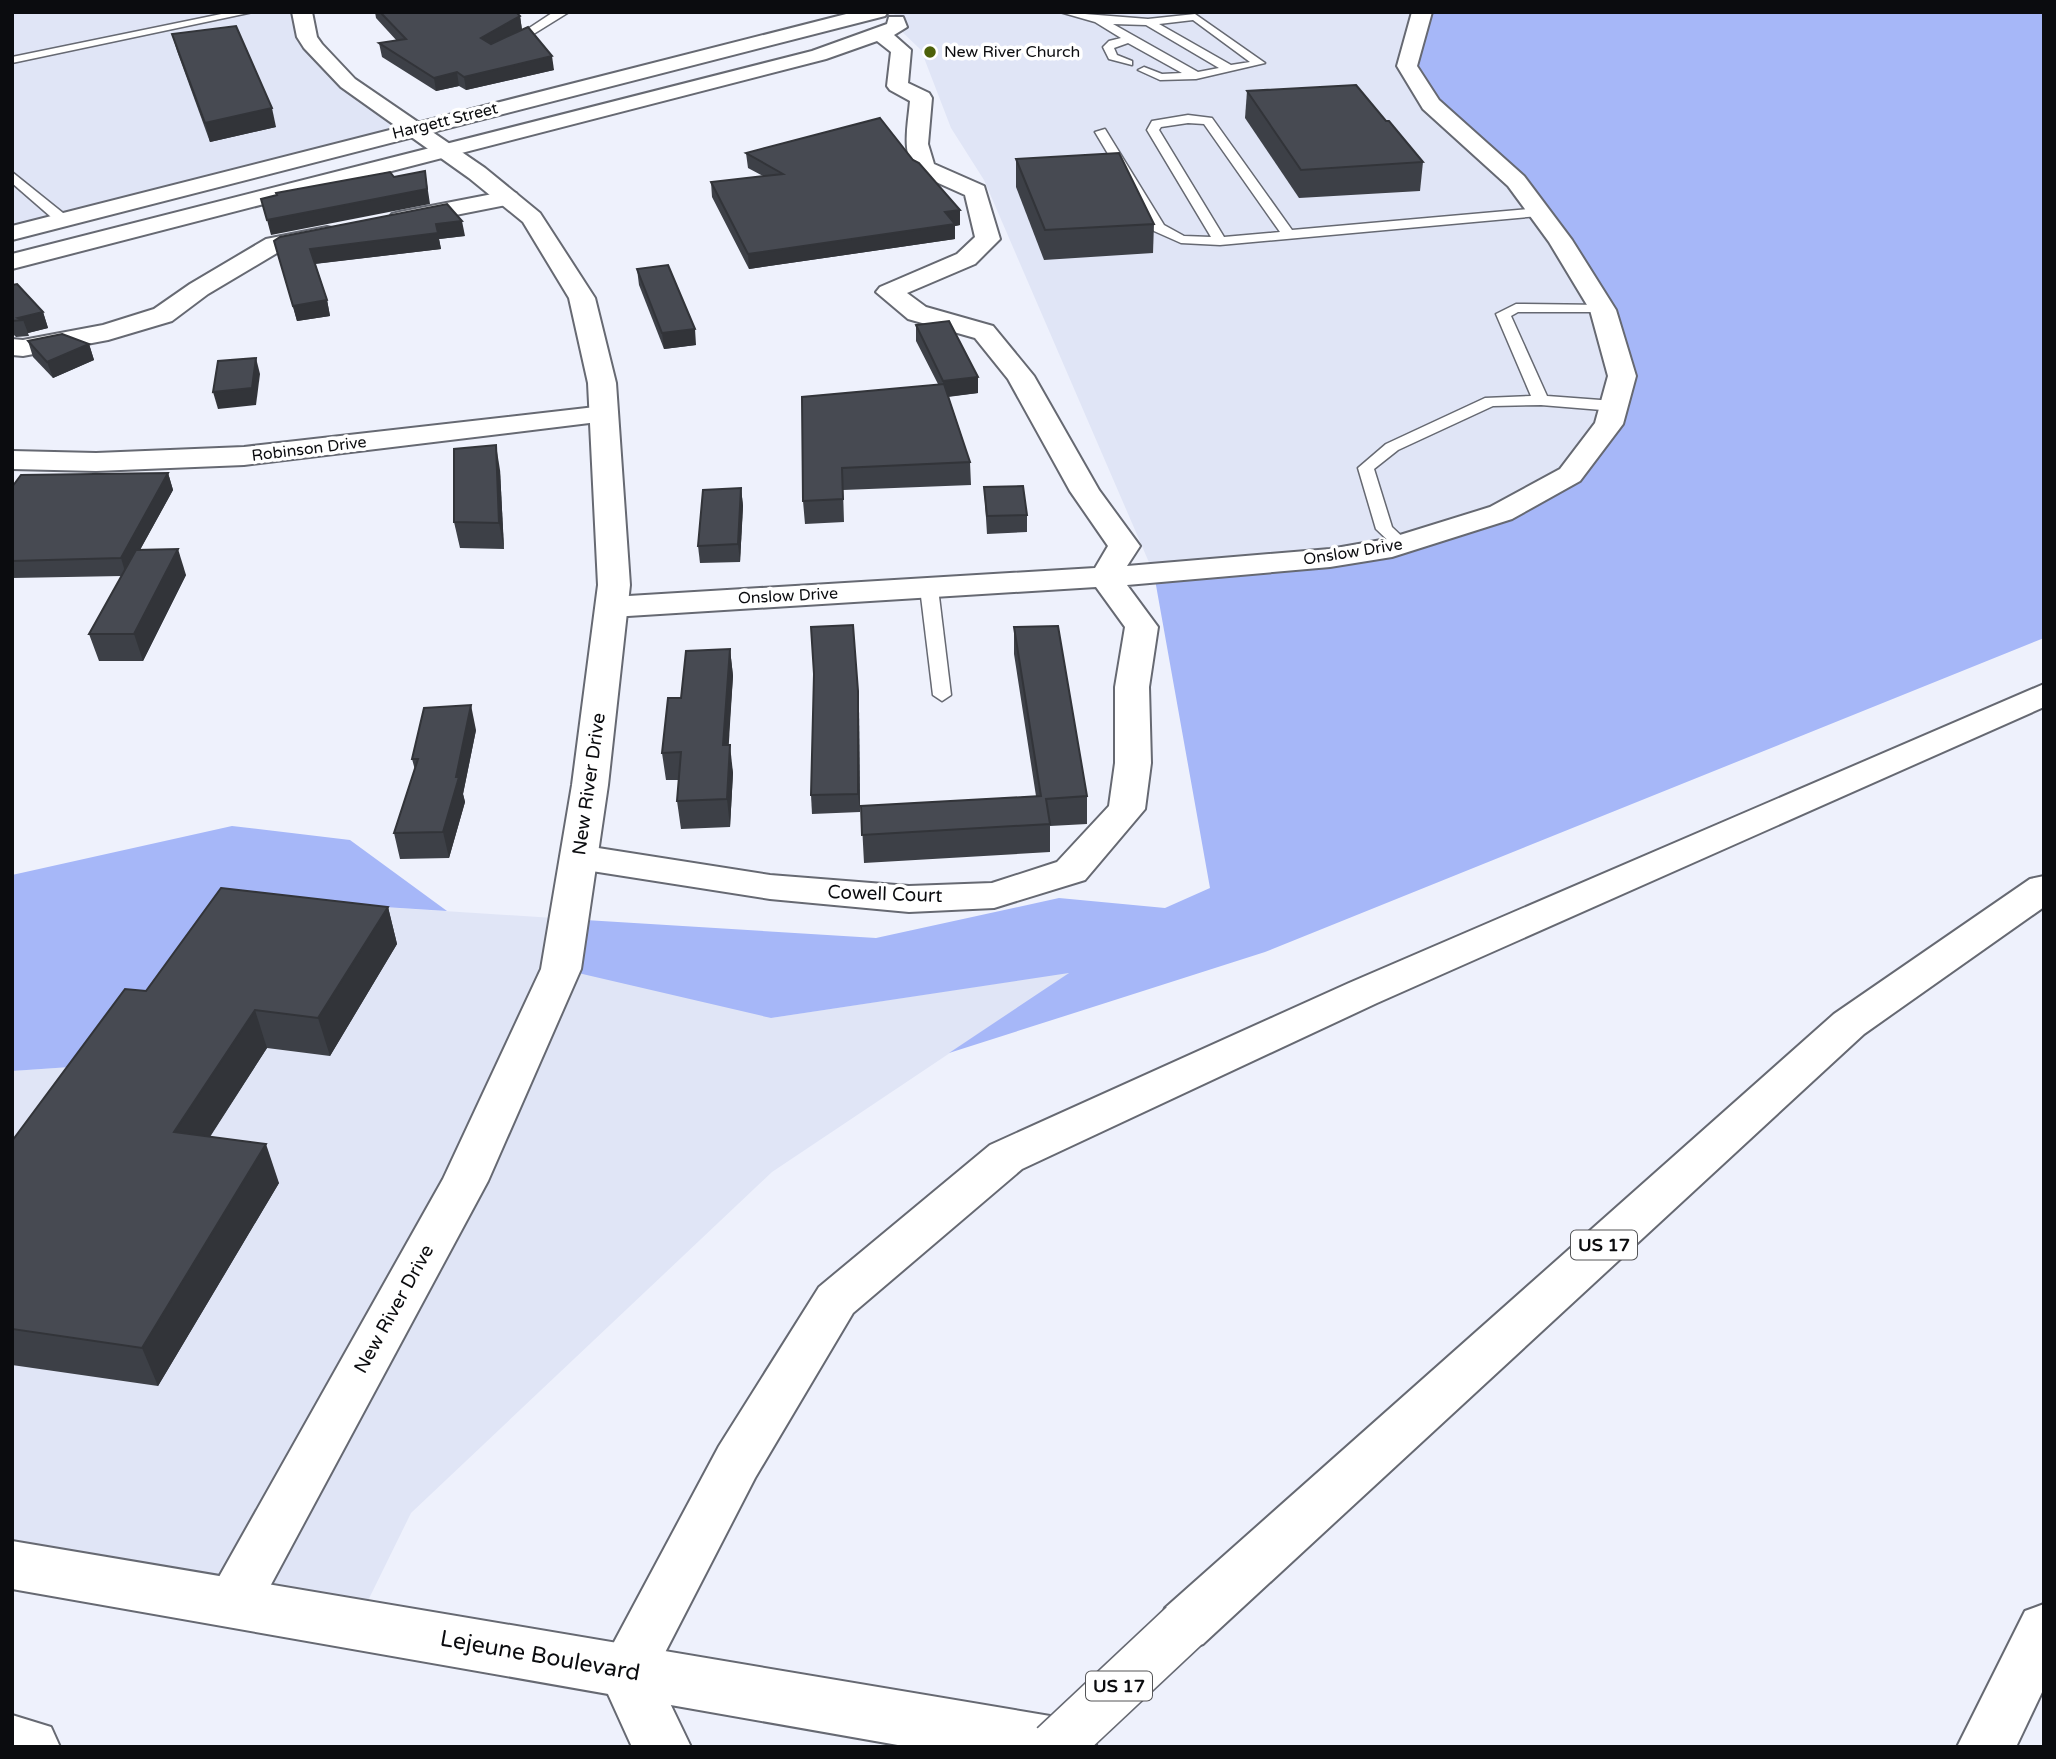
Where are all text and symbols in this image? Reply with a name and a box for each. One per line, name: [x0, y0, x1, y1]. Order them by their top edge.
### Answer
place label: New River Church: [944, 42, 1080, 62]
marker: New River Church: [922, 44, 938, 60]
street label: Hargett Street: [390, 98, 500, 144]
street label: Robinson Drive: [250, 432, 368, 466]
street label: Onslow Drive: [1302, 534, 1404, 570]
street label: Onslow Drive: [737, 583, 839, 609]
street label: New River Drive: [568, 711, 610, 857]
street label: Cowell Court: [827, 881, 943, 907]
road number: US 17: [1571, 1230, 1637, 1260]
street label: New River Drive: [350, 1241, 438, 1377]
street label: Lejeune Boulevard: [438, 1625, 642, 1687]
road number: US 17: [1086, 1672, 1152, 1700]

